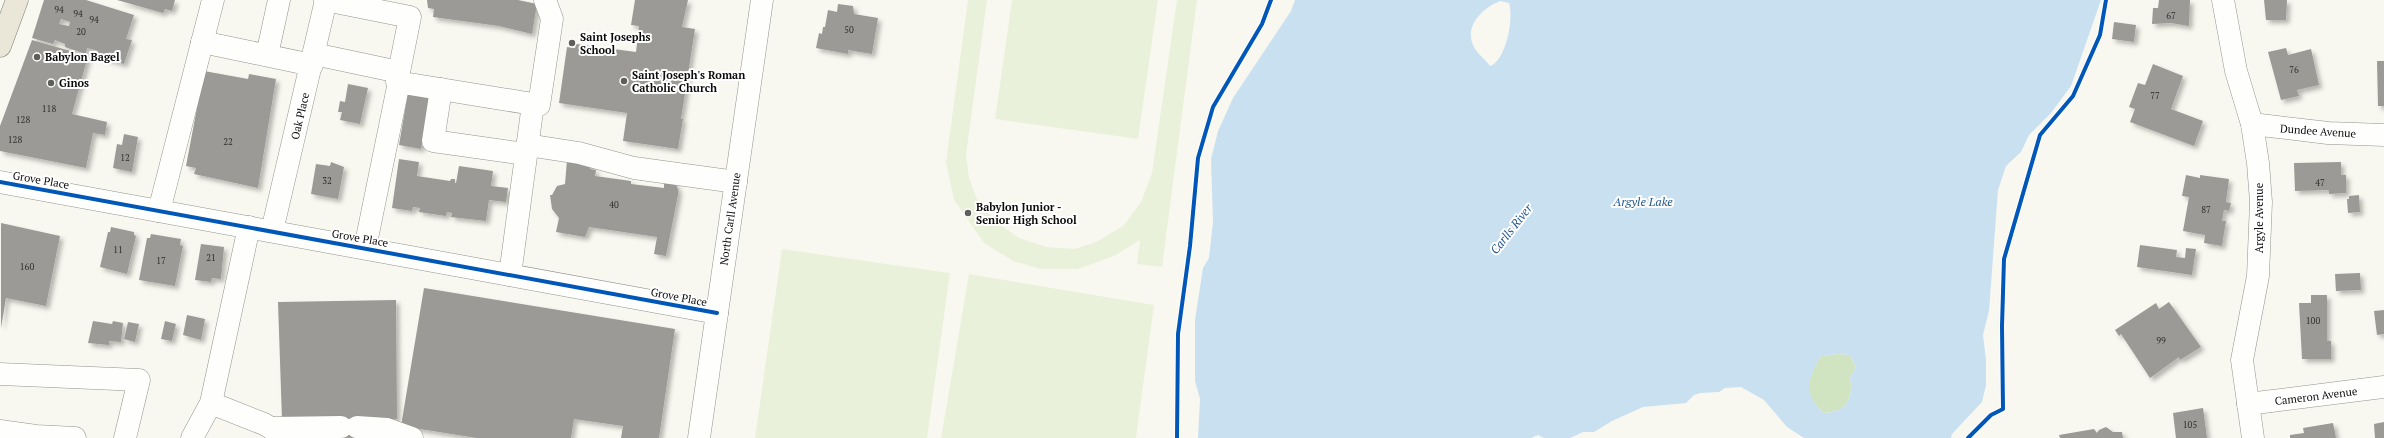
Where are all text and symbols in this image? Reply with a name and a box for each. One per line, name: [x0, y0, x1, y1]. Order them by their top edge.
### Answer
house number: 94: [54, 4, 64, 16]
house number: 94: [73, 8, 83, 20]
house number: 67: [2166, 10, 2176, 22]
house number: 94: [89, 14, 99, 26]
house number: 50: [844, 24, 854, 36]
house number: 20: [76, 26, 86, 38]
place label: Saint Josephs School: [580, 30, 651, 57]
marker: Saint Josephs School: [567, 38, 577, 48]
place label: Babylon Bagel: [45, 50, 120, 64]
marker: Babylon Bagel: [32, 52, 42, 62]
house number: 76: [2289, 64, 2299, 76]
place label: Saint Joseph's Roman Catholic Church: [632, 68, 745, 95]
place label: Ginos: [59, 76, 89, 90]
marker: Saint Joseph's Roman Catholic Church: [619, 76, 629, 86]
marker: Ginos: [46, 78, 56, 88]
house number: 77: [2150, 90, 2160, 102]
street label: Oak Place: [288, 91, 312, 141]
house number: 118: [42, 103, 56, 115]
house number: 128: [16, 114, 30, 126]
street label: Dundee Avenue: [2279, 121, 2357, 141]
house number: 128: [8, 134, 22, 146]
house number: 22: [223, 136, 233, 148]
house number: 12: [120, 152, 130, 164]
street label: Grove Place: [12, 168, 71, 192]
street label: North Carll Avenue: [717, 171, 744, 266]
house number: 32: [322, 175, 332, 187]
house number: 47: [2315, 177, 2325, 189]
street label: Argyle Avenue: [2252, 182, 2266, 253]
water label: Argyle Lake: [1612, 194, 1673, 209]
house number: 40: [609, 199, 619, 211]
place label: Babylon Junior - Senior High School: [976, 200, 1077, 227]
water label: Carlls River: [1487, 200, 1536, 257]
house number: 87: [2201, 204, 2211, 216]
marker: Babylon Junior - Senior High School: [963, 208, 973, 218]
street label: Grove Place: [331, 226, 390, 250]
house number: 11: [113, 244, 123, 256]
house number: 21: [206, 252, 216, 264]
house number: 17: [156, 255, 166, 267]
house number: 160: [20, 261, 34, 273]
street label: Grove Place: [650, 285, 709, 309]
house number: 100: [2306, 315, 2320, 327]
house number: 99: [2156, 335, 2166, 347]
street label: Cameron Avenue: [2274, 384, 2358, 408]
house number: 105: [2183, 419, 2197, 431]

